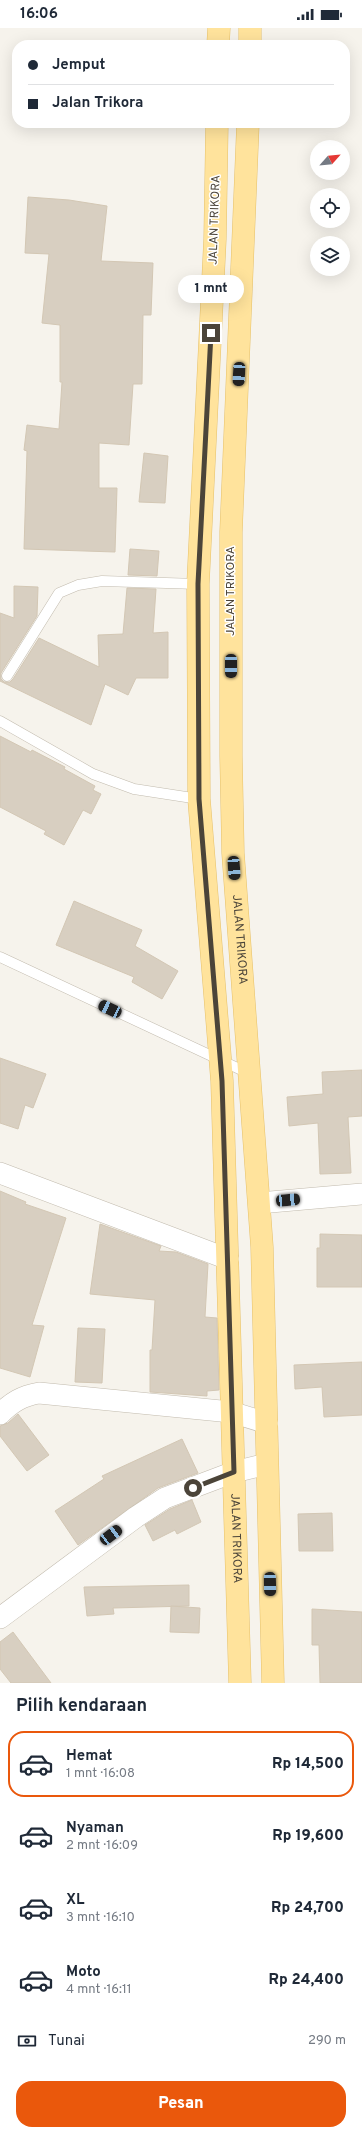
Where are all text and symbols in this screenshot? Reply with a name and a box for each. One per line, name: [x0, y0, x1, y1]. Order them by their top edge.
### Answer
text: 16:06: [20, 5, 58, 24]
text: Jemput: [52, 56, 105, 75]
text: Jalan Trikora: [52, 94, 143, 113]
north arrow: [310, 140, 350, 180]
map controls: [310, 140, 350, 276]
street label: JALAN TRIKORA: [205, 175, 225, 265]
button: locate: [310, 188, 350, 228]
button: layers: [310, 236, 350, 276]
callout: 1 mnt: [178, 275, 244, 303]
text: 1 mnt: [195, 281, 227, 297]
route end: [202, 324, 220, 342]
car: [232, 362, 246, 386]
street label: JALAN TRIKORA: [223, 546, 239, 636]
car: [225, 654, 237, 678]
car: [227, 856, 241, 880]
street label: JALAN TRIKORA: [228, 894, 251, 985]
car: [97, 998, 123, 1020]
car: [276, 1193, 300, 1207]
route start: [184, 1479, 202, 1497]
street label: JALAN TRIKORA: [226, 1493, 245, 1584]
car: [98, 1523, 124, 1547]
car: [264, 1572, 276, 1596]
text: Pilih kendaraan: [16, 1695, 147, 1718]
icon: car: [18, 1746, 54, 1782]
text: Hemat: [66, 1747, 112, 1766]
text: Rp 14,500: [272, 1755, 344, 1774]
text: 1 mnt · 16:08: [66, 1766, 135, 1782]
icon: car: [18, 1818, 54, 1854]
text: Nyaman: [66, 1819, 124, 1838]
text: Rp 19,600: [272, 1827, 344, 1846]
text: 2 mnt · 16:09: [66, 1838, 138, 1854]
icon: car: [18, 1890, 54, 1926]
text: XL: [66, 1891, 84, 1910]
text: Rp 24,700: [271, 1899, 344, 1918]
text: 3 mnt · 16:10: [66, 1910, 135, 1926]
icon: car: [18, 1962, 54, 1998]
text: Moto: [66, 1963, 101, 1982]
text: Rp 24,400: [268, 1971, 344, 1990]
text: 4 mnt · 16:11: [66, 1982, 132, 1998]
icon: cash: [16, 2030, 38, 2052]
text: Tunai: [48, 2032, 85, 2051]
text: 290 m: [308, 2033, 346, 2049]
button: Pesan: [16, 2081, 346, 2127]

